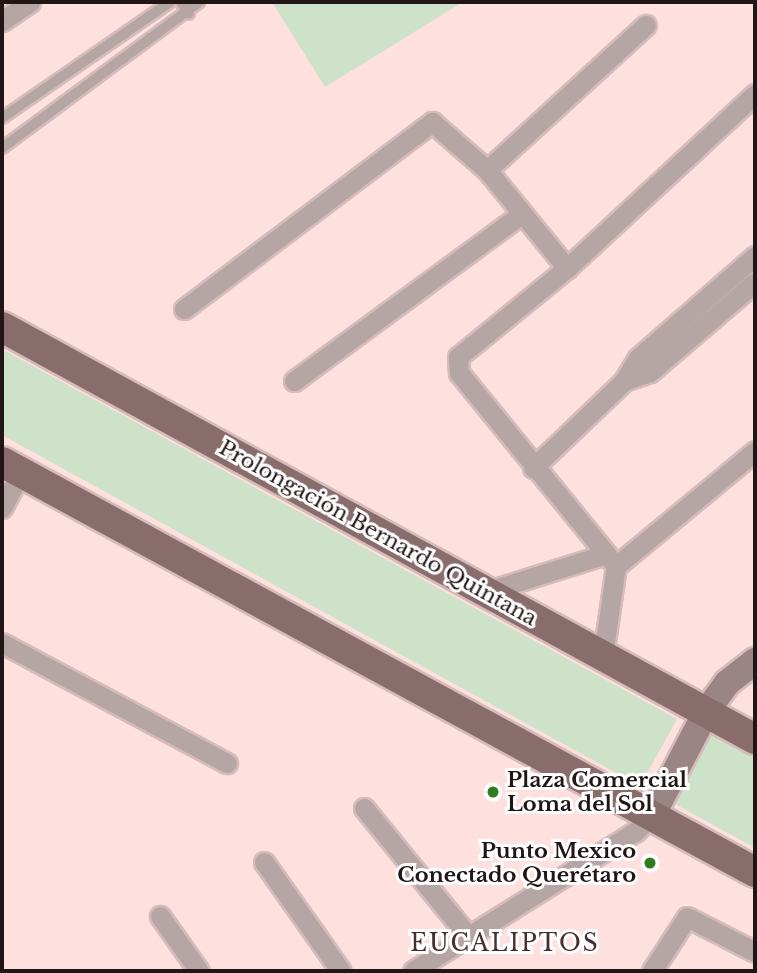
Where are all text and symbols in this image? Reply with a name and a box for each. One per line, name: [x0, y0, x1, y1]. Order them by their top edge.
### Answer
street label: Prolongación Bernardo Quintana: [215, 435, 541, 631]
place label: Plaza Comercial Loma del Sol: [507, 767, 687, 817]
marker: Plaza Comercial Loma del Sol: [485, 784, 501, 800]
place label: Punto Mexico Conectado Querétaro: [397, 838, 636, 888]
marker: Punto Mexico Conectado Querétaro: [642, 855, 658, 871]
district label: EUCALIPTOS: [412, 929, 598, 957]

